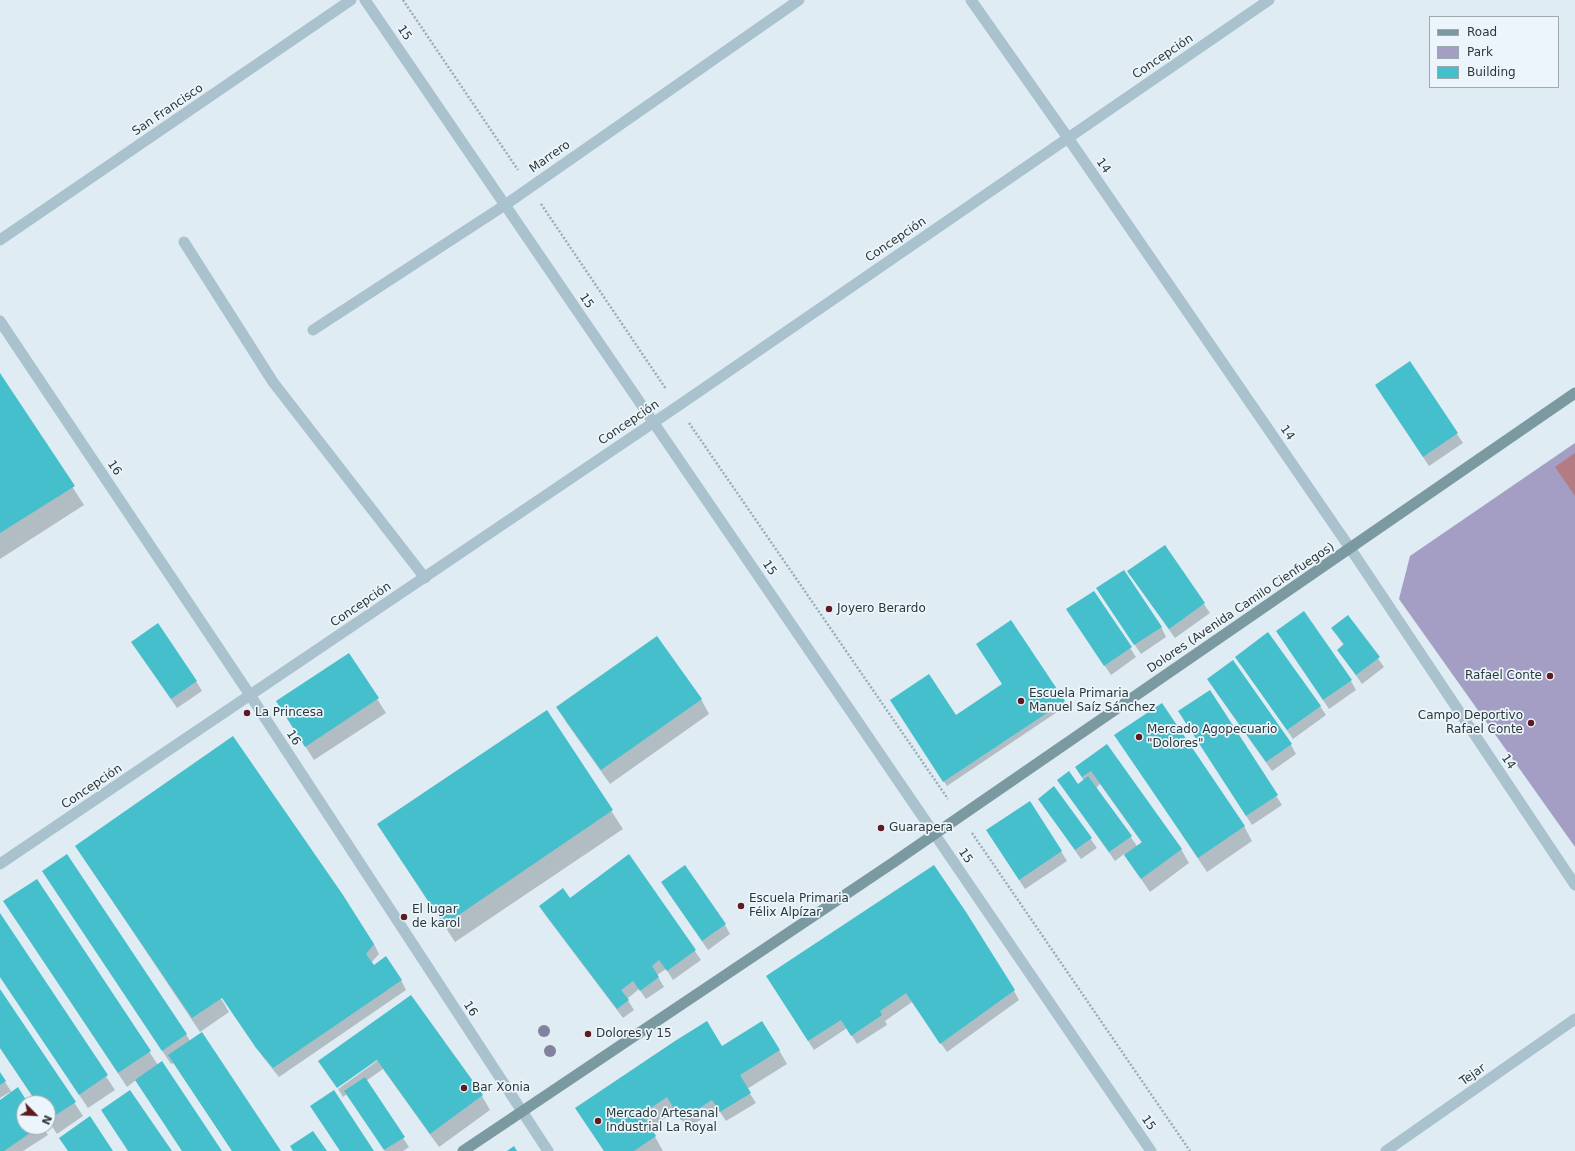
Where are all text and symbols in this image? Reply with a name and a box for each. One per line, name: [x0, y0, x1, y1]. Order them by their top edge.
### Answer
legend: [1429, 16, 1559, 88]
street label: 15: [394, 23, 414, 43]
text: Road: [1467, 25, 1497, 39]
street label: Concepción: [1130, 32, 1196, 82]
text: Park: [1467, 45, 1493, 59]
text: Building: [1467, 65, 1516, 79]
street label: San Francisco: [130, 81, 206, 139]
street label: Marrero: [527, 138, 573, 176]
street label: 14: [1093, 156, 1113, 176]
street label: Concepción: [863, 215, 929, 265]
street label: 15: [576, 291, 596, 311]
street label: Concepción: [596, 398, 662, 448]
street label: 14: [1277, 423, 1297, 443]
street label: 16: [104, 458, 124, 478]
street label: Dolores (Avenida Camilo Cienfuegos): [1145, 540, 1337, 676]
street label: 15: [759, 558, 779, 578]
street label: Concepción: [328, 580, 394, 630]
place label: Joyero Berardo: [837, 602, 926, 616]
marker: Joyero Berardo: [824, 604, 834, 614]
place label: Rafael Conte: [1465, 669, 1542, 683]
marker: Rafael Conte: [1545, 671, 1555, 681]
place label: Escuela Primaria Manuel Saíz Sánchez: [1029, 687, 1155, 715]
marker: Escuela Primaria Manuel Saíz Sánchez: [1016, 696, 1026, 706]
place label: La Princesa: [255, 706, 323, 720]
marker: La Princesa: [242, 708, 252, 718]
place label: Campo Deportivo Rafael Conte: [1418, 709, 1523, 737]
marker: Campo Deportivo Rafael Conte: [1526, 718, 1536, 728]
place label: Mercado Agopecuario "Dolores": [1147, 723, 1277, 751]
street label: 16: [283, 728, 303, 748]
marker: Mercado Agopecuario "Dolores": [1134, 732, 1144, 742]
street label: 14: [1498, 752, 1518, 772]
street label: Concepción: [59, 762, 125, 812]
place label: Guarapera: [889, 821, 953, 835]
marker: Guarapera: [876, 823, 886, 833]
street label: 15: [955, 846, 975, 866]
place label: Escuela Primaria Félix Alpízar: [749, 892, 849, 920]
marker: Escuela Primaria Félix Alpízar: [736, 901, 746, 911]
place label: El lugar de karol: [412, 903, 460, 931]
marker: El lugar de karol: [399, 912, 409, 922]
street label: 16: [460, 999, 480, 1019]
place label: Dolores y 15: [596, 1027, 672, 1041]
marker: Dolores y 15: [583, 1029, 593, 1039]
street label: Tejar: [1457, 1061, 1489, 1089]
place label: Bar Xonia: [472, 1081, 530, 1095]
marker: Bar Xonia: [459, 1083, 469, 1093]
north arrow: [16, 1095, 56, 1135]
place label: Mercado Artesanal Industrial La Royal: [606, 1107, 718, 1135]
text: N: [39, 1113, 54, 1127]
street label: 15: [1138, 1113, 1158, 1133]
marker: Mercado Artesanal Industrial La Royal: [593, 1116, 603, 1126]

